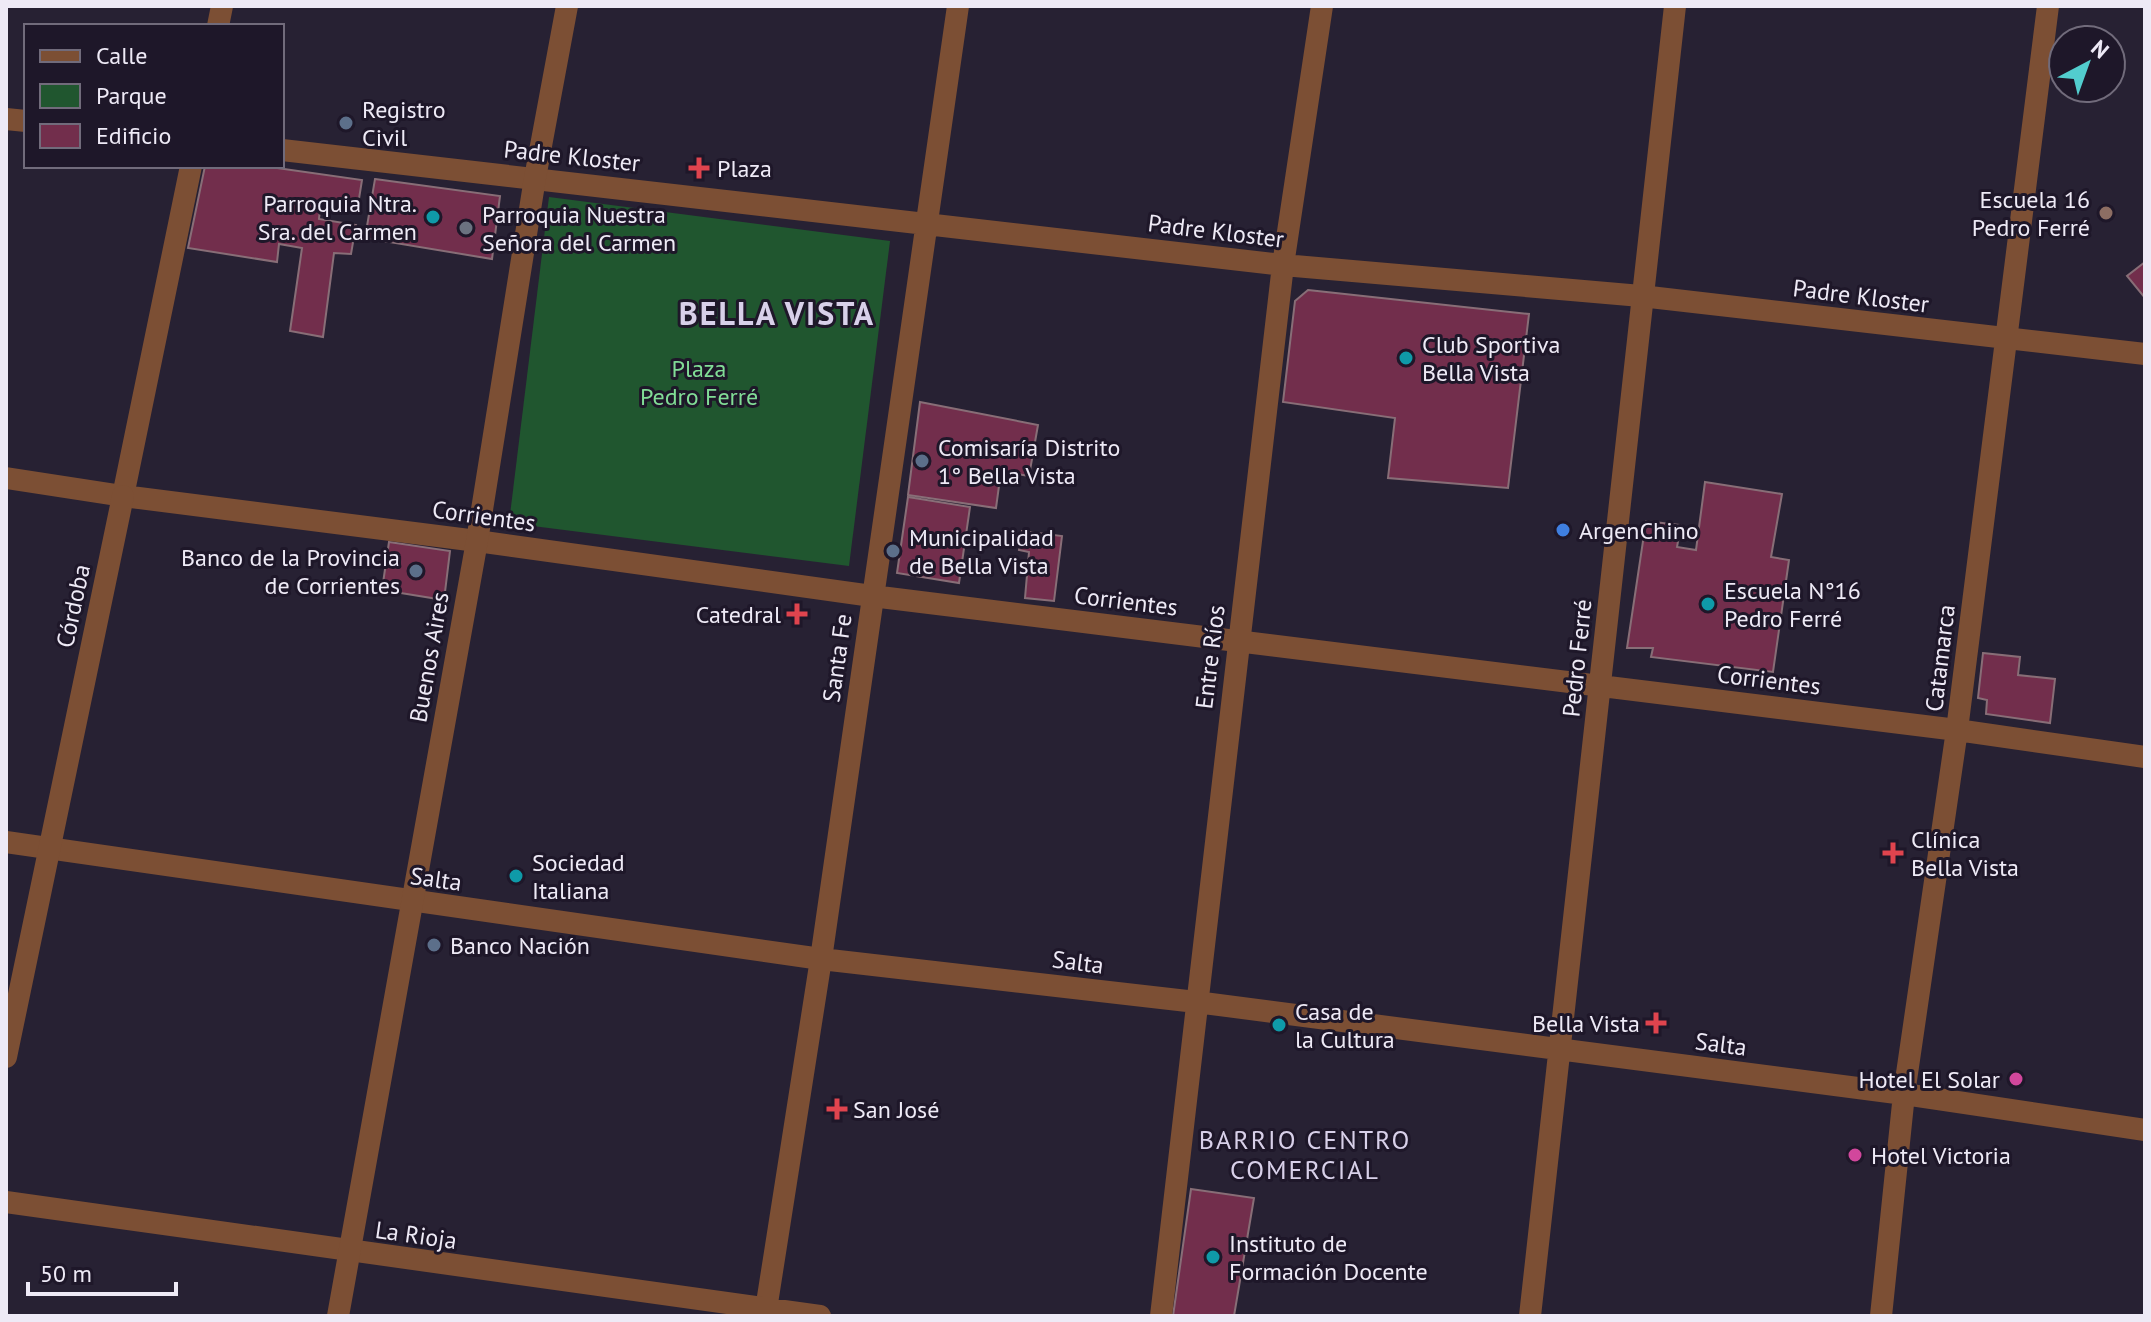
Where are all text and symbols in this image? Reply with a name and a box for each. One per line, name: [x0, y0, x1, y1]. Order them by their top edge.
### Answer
legend: [24, 24, 284, 168]
north arrow: [2047, 24, 2127, 104]
text: N: [2085, 34, 2115, 64]
text: Calle: [96, 40, 147, 71]
text: Parque: [96, 80, 167, 111]
place label: Registro Civil: [362, 94, 446, 153]
marker: Registro Civil: [337, 114, 355, 132]
text: Edificio: [96, 120, 171, 151]
street label: Padre Kloster: [502, 133, 642, 179]
place label: Plaza: [717, 153, 772, 184]
marker: Plaza: [688, 157, 710, 179]
place label: Escuela 16 Pedro Ferré: [1972, 184, 2090, 243]
place label: Parroquia Ntra. Sra. del Carmen: [258, 188, 417, 247]
place label: Parroquia Nuestra Señora del Carmen: [482, 199, 676, 258]
marker: Escuela 16 Pedro Ferré: [2097, 204, 2115, 222]
street label: Padre Kloster: [1146, 207, 1286, 255]
marker: Parroquia Ntra. Sra. del Carmen: [424, 208, 442, 226]
marker: Parroquia Nuestra Señora del Carmen: [457, 219, 475, 237]
street label: Padre Kloster: [1791, 272, 1931, 320]
district label: BELLA VISTA: [679, 292, 875, 334]
place label: Club Sportiva Bella Vista: [1422, 329, 1561, 388]
marker: Club Sportiva Bella Vista: [1397, 349, 1415, 367]
park label: Plaza Pedro Ferré: [640, 353, 758, 412]
place label: Comisaría Distrito 1° Bella Vista: [938, 432, 1120, 491]
marker: Comisaría Distrito 1° Bella Vista: [913, 452, 931, 470]
street label: Corrientes: [430, 493, 538, 539]
place label: ArgenChino: [1579, 515, 1699, 546]
marker: ArgenChino: [1554, 521, 1572, 539]
place label: Municipalidad de Bella Vista: [909, 522, 1054, 581]
place label: Banco de la Provincia de Corrientes: [181, 542, 400, 601]
marker: Municipalidad de Bella Vista: [884, 542, 902, 560]
street label: Córdoba: [49, 561, 97, 651]
marker: Banco de la Provincia de Corrientes: [407, 562, 425, 580]
place label: Escuela N°16 Pedro Ferré: [1724, 575, 1861, 634]
street label: Corrientes: [1073, 579, 1179, 623]
street label: Buenos Aires: [402, 589, 456, 725]
marker: Escuela N°16 Pedro Ferré: [1699, 595, 1717, 613]
street label: Pedro Ferré: [1555, 598, 1599, 718]
place label: Catedral: [696, 599, 781, 630]
street label: Entre Ríos: [1188, 603, 1232, 711]
street label: Catamarca: [1918, 603, 1962, 713]
marker: Catedral: [788, 605, 806, 623]
street label: Santa Fe: [815, 612, 859, 704]
street label: Corrientes: [1716, 658, 1822, 702]
place label: Clínica Bella Vista: [1911, 824, 2019, 883]
marker: Clínica Bella Vista: [1882, 842, 1904, 864]
place label: Sociedad Italiana: [532, 847, 625, 906]
street label: Salta: [408, 860, 464, 898]
marker: Sociedad Italiana: [507, 867, 525, 885]
place label: Banco Nación: [450, 930, 590, 961]
marker: Banco Nación: [425, 936, 443, 954]
street label: Salta: [1050, 943, 1106, 981]
place label: Casa de la Cultura: [1295, 996, 1395, 1055]
place label: Bella Vista: [1532, 1008, 1640, 1039]
marker: Bella Vista: [1647, 1014, 1665, 1032]
marker: Casa de la Cultura: [1270, 1016, 1288, 1034]
street label: Salta: [1693, 1025, 1749, 1063]
place label: Hotel El Solar: [1859, 1064, 2000, 1095]
marker: Hotel El Solar: [2007, 1070, 2025, 1088]
place label: San José: [853, 1094, 939, 1125]
marker: San José: [828, 1100, 846, 1118]
district label: BARRIO CENTRO COMERCIAL: [1199, 1123, 1411, 1186]
place label: Hotel Victoria: [1871, 1140, 2011, 1171]
marker: Hotel Victoria: [1846, 1146, 1864, 1164]
street label: La Rioja: [373, 1214, 459, 1256]
place label: Instituto de Formación Docente: [1229, 1228, 1428, 1287]
scale bar: [28, 1246, 176, 1296]
marker: Instituto de Formación Docente: [1204, 1248, 1222, 1266]
text: 50 m: [40, 1258, 92, 1289]

